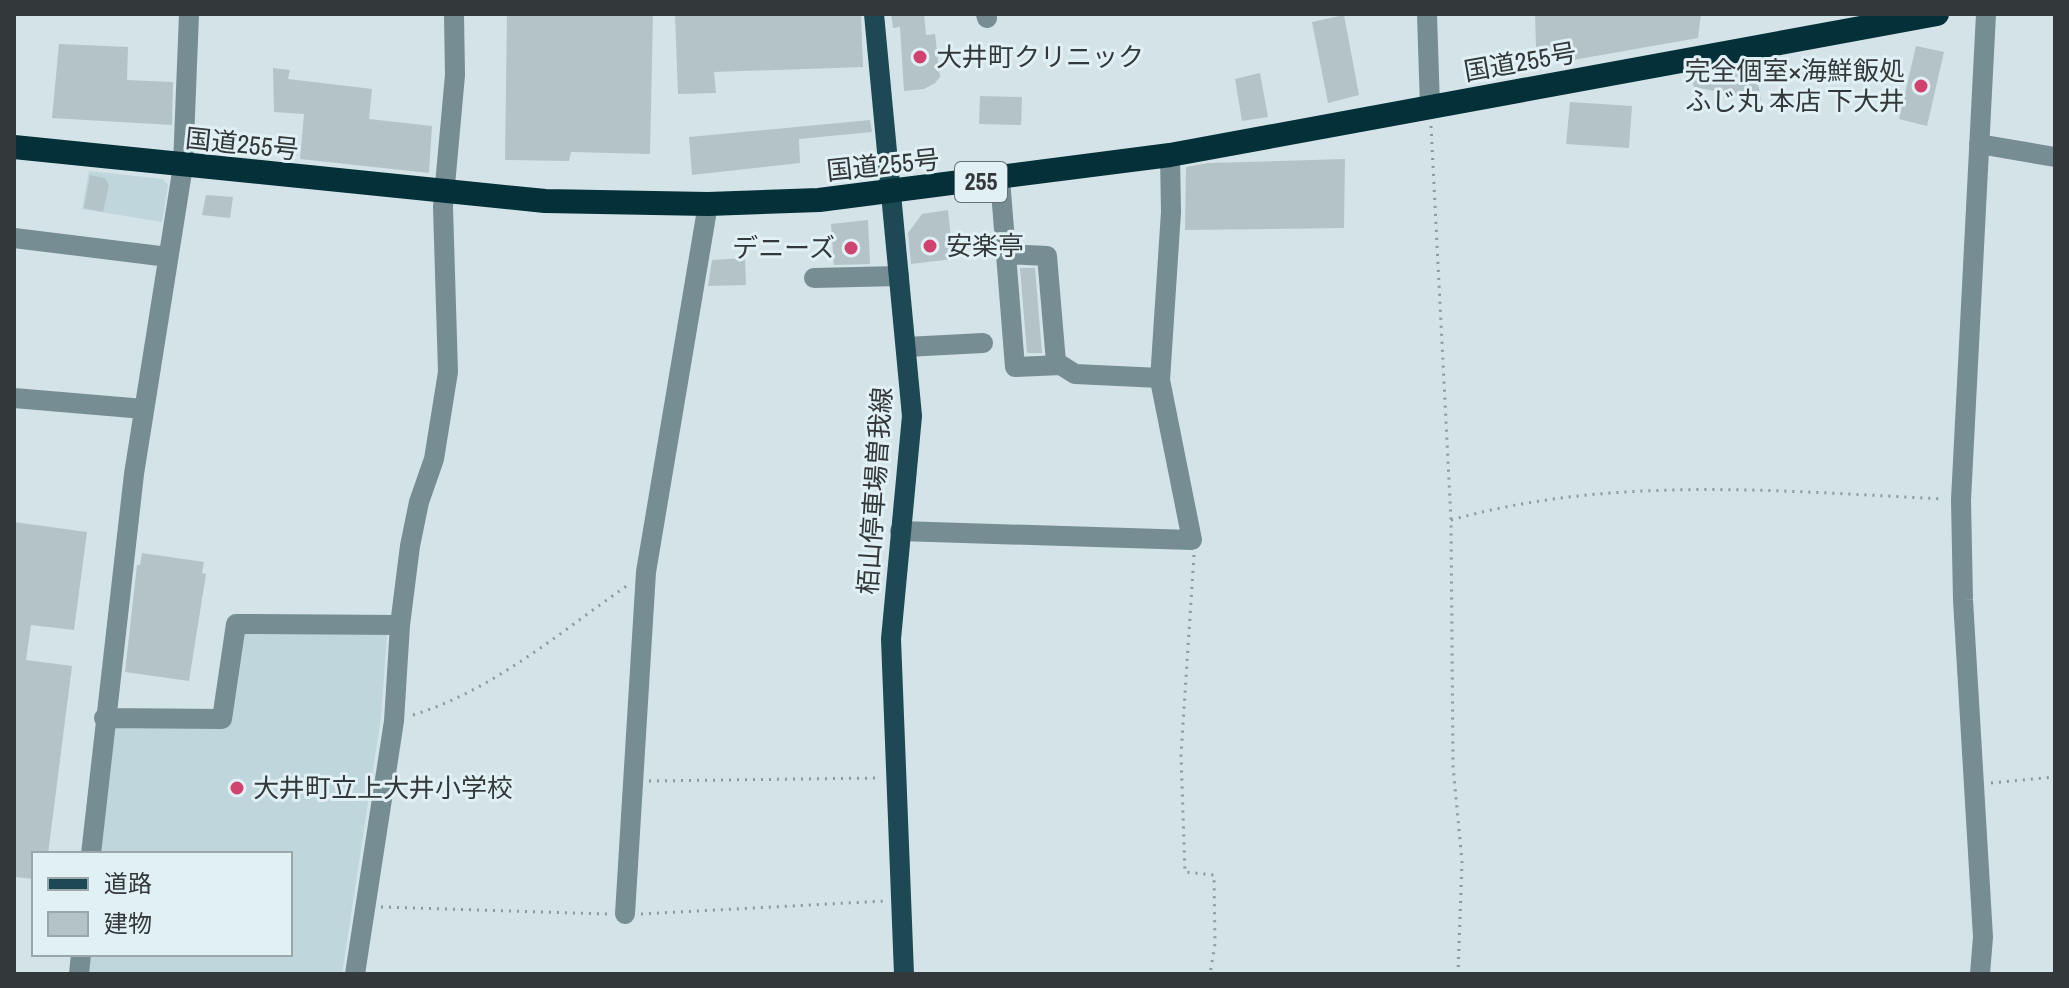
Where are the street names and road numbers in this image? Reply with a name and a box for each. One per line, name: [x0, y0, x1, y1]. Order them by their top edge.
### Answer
street label: 国道255号: [1461, 34, 1579, 89]
street label: 国道255号: [184, 120, 300, 167]
street label: 国道255号: [825, 141, 941, 188]
road number: 255: [955, 162, 1007, 202]
street label: 栢山停車場曽我線: [850, 386, 899, 596]

